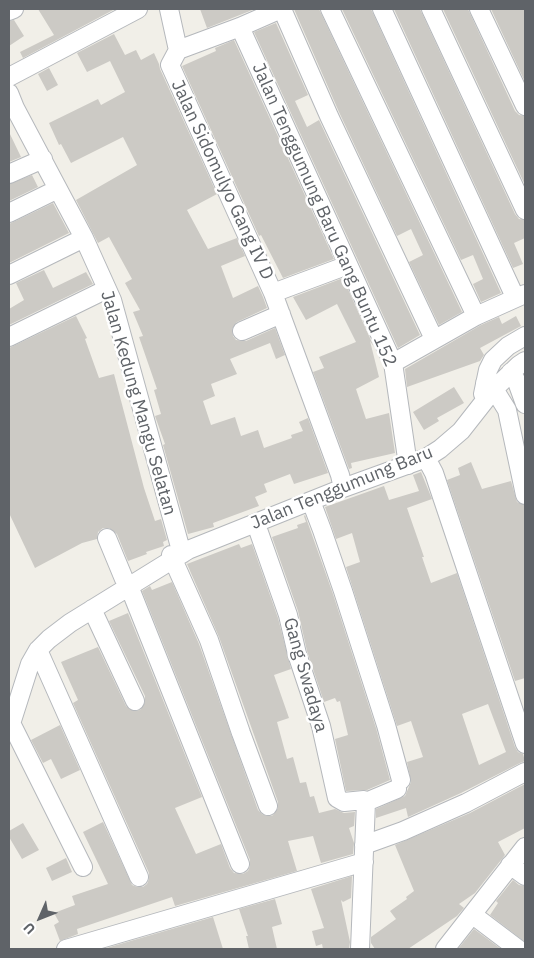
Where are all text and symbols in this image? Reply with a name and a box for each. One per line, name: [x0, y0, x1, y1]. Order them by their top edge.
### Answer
street label: Jalan Tenggumung Baru Gang Buntu 152: [247, 60, 401, 370]
street label: Jalan Sidomulyo Gang IV D: [166, 77, 278, 283]
street label: Jalan Kedung Mangu Selatan: [96, 288, 180, 518]
street label: Jalan Tenggumung Baru: [248, 442, 436, 534]
street label: Gang Swadaya: [278, 615, 332, 735]
north arrow: [15, 893, 65, 943]
text: U: [19, 919, 39, 938]

